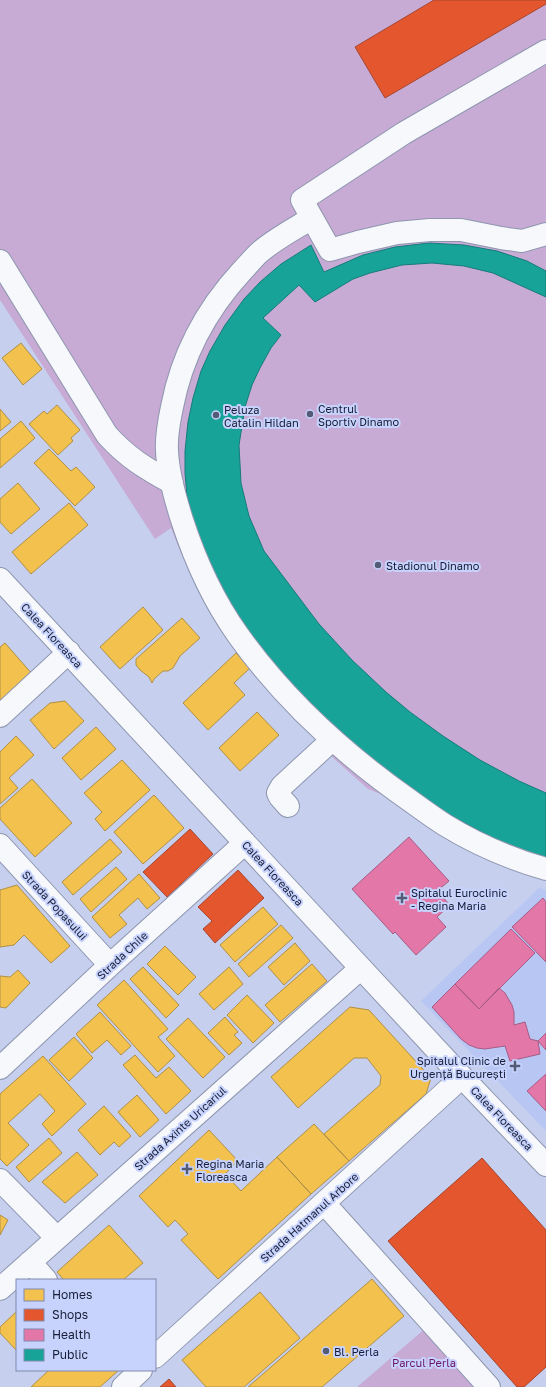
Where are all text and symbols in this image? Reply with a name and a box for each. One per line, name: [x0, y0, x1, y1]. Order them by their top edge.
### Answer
place label: Centrul Sportiv Dinamo: [318, 402, 400, 428]
place label: Peluza Catalin Hildan: [224, 403, 299, 429]
marker: Centrul Sportiv Dinamo: [305, 409, 315, 419]
marker: Peluza Catalin Hildan: [211, 410, 221, 420]
place label: Stadionul Dinamo: [386, 559, 480, 572]
marker: Stadionul Dinamo: [373, 560, 383, 570]
street label: Calea Floreasca: [19, 600, 85, 670]
street label: Calea Floreasca: [240, 838, 306, 908]
street label: Strada Popasului: [20, 868, 90, 942]
place label: Spitalul Euroclinic - Regina Maria: [411, 886, 507, 912]
marker: Spitalul Euroclinic - Regina Maria: [396, 892, 408, 904]
street label: Strada Chile: [94, 928, 150, 982]
place label: Spitalul Clinic de Urgență București: [410, 1054, 506, 1081]
marker: Spitalul Clinic de Urgență București: [509, 1060, 521, 1072]
street label: Strada Axinte Uricariul: [131, 1083, 229, 1173]
street label: Calea Floreasca: [468, 1083, 536, 1153]
place label: Regina Maria Floreasca: [196, 1157, 264, 1183]
marker: Regina Maria Floreasca: [181, 1163, 193, 1175]
street label: Strada Hatmanul Arbore: [257, 1170, 361, 1264]
legend: [16, 1279, 156, 1371]
text: Homes: [52, 1287, 92, 1302]
text: Shops: [52, 1307, 88, 1322]
text: Health: [52, 1327, 91, 1342]
place label: Bl. Perla: [334, 1345, 379, 1358]
marker: Bl. Perla: [321, 1346, 331, 1356]
text: Public: [52, 1347, 89, 1362]
park label: Parcul Perla: [392, 1356, 456, 1369]

